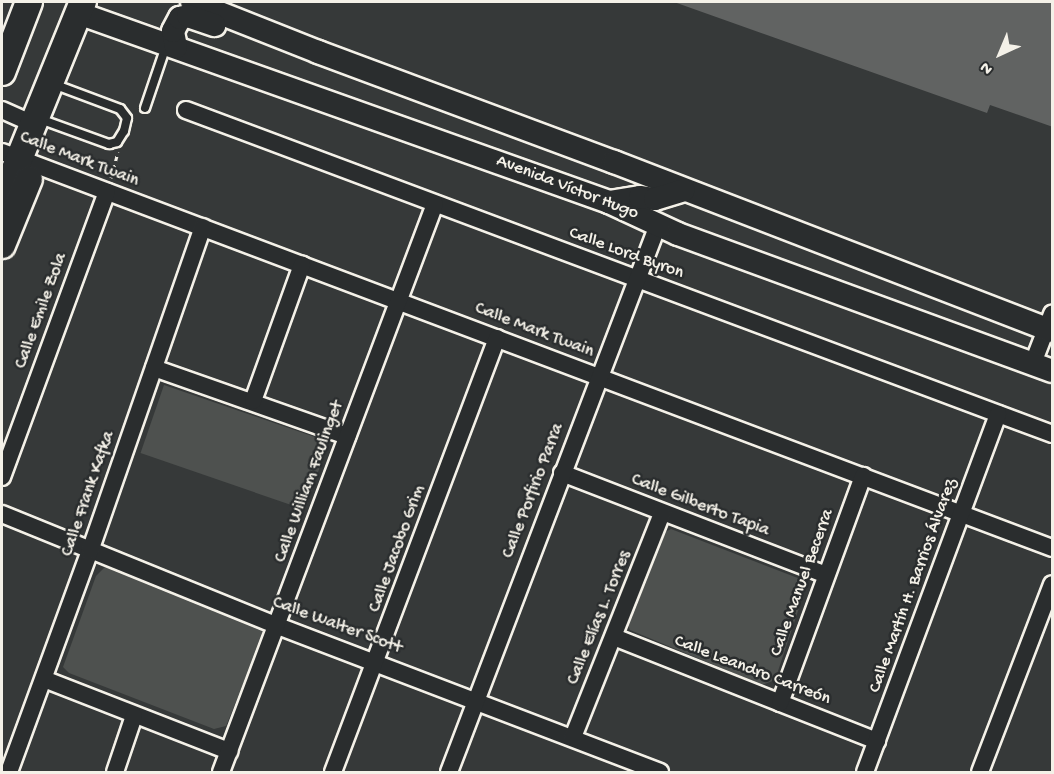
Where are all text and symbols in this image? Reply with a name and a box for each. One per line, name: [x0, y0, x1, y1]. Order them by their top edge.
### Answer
north arrow: [970, 24, 1030, 84]
text: N: [977, 57, 998, 78]
street label: Calle Mark Twain: [16, 127, 142, 193]
street label: Avenida Víctor Hugo: [493, 151, 641, 225]
street label: Calle Lord Byron: [566, 223, 686, 285]
street label: Calle Emile Zola: [11, 250, 73, 372]
street label: Calle Mark Twain: [471, 298, 597, 364]
street label: Calle William Faulinget: [271, 398, 349, 566]
street label: Calle Porfirio Parra: [498, 420, 570, 562]
street label: Calle Frank Kafka: [57, 429, 121, 559]
street label: Calle Gilberto Tapia: [628, 470, 772, 542]
street label: Calle Martín H. Barrios Álvarez: [865, 476, 963, 696]
street label: Calle Jacobo Grim: [365, 482, 431, 616]
street label: Calle Manuel Becerra: [766, 507, 840, 659]
street label: Calle Elías L. Torres: [563, 548, 637, 688]
street label: Calle Walter Scott: [269, 593, 405, 659]
street label: Calle Leandro Carreón: [671, 631, 833, 711]

